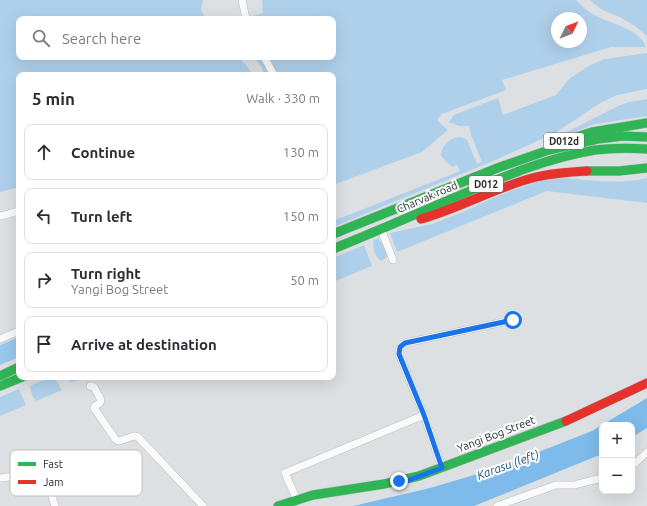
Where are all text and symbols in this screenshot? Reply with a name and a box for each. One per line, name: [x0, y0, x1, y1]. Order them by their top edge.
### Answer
north arrow: [551, 12, 587, 48]
search box: [16, 16, 336, 60]
icon: search: [30, 27, 52, 49]
text: Search here: [62, 30, 141, 47]
text: 5 min: [32, 89, 75, 108]
text: Walk · 330 m: [246, 91, 320, 105]
road number: D012d: [544, 133, 584, 149]
icon: ahead: [33, 141, 55, 163]
text: Continue: [71, 144, 135, 161]
text: 130 m: [283, 145, 319, 159]
road number: D012: [469, 176, 503, 192]
street label: Charvak road: [395, 179, 459, 215]
icon: left: [33, 205, 55, 227]
text: Turn left: [71, 208, 132, 225]
text: 150 m: [283, 209, 319, 223]
text: Turn right: [71, 265, 141, 282]
icon: right: [33, 269, 55, 291]
text: 50 m: [290, 273, 319, 287]
text: Yangi Bog Street: [71, 282, 168, 296]
route start: [504, 311, 522, 329]
icon: arrive: [33, 333, 55, 355]
text: Arrive at destination: [71, 336, 217, 353]
street label: Yangi Bog Street: [455, 413, 537, 454]
map controls: [599, 422, 635, 494]
button: +: [599, 422, 635, 458]
water label: Karasu (left): [475, 447, 541, 483]
legend: [10, 450, 142, 496]
text: Fast: [43, 458, 64, 470]
button: −: [599, 458, 635, 494]
route end: [390, 472, 408, 490]
text: Jam: [43, 476, 64, 488]

